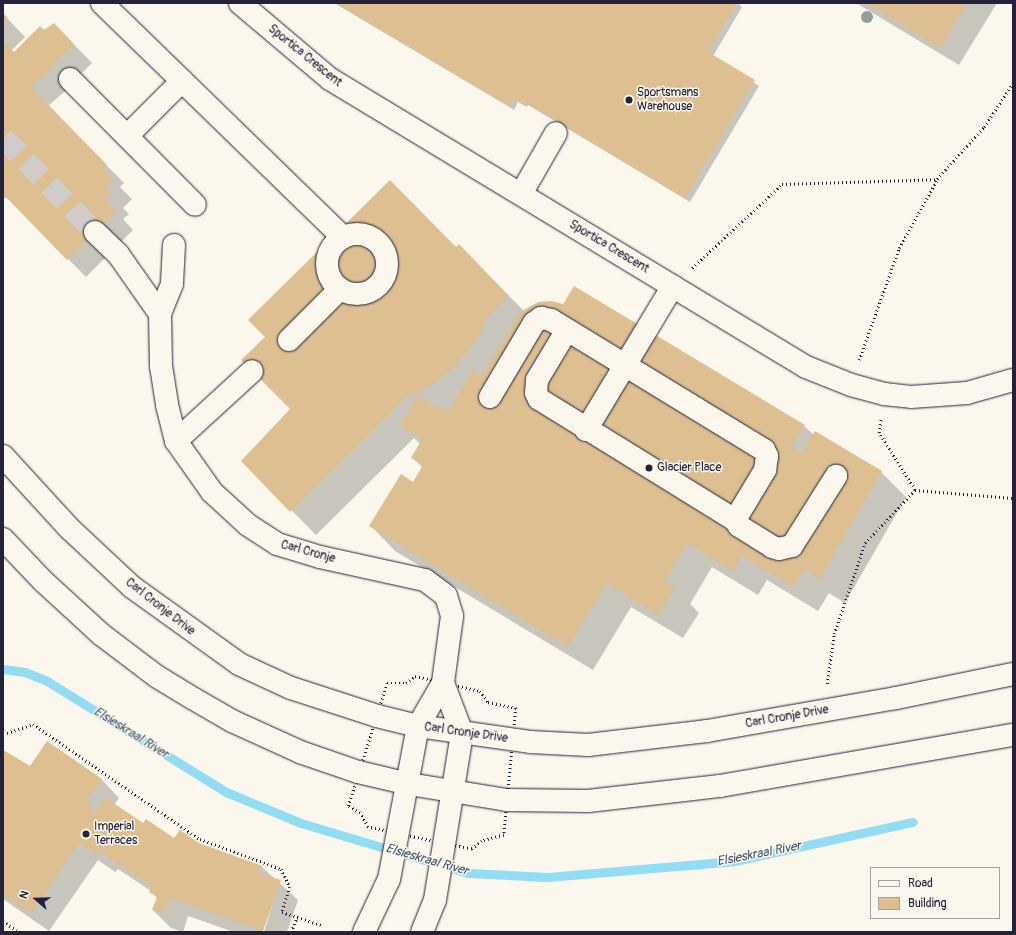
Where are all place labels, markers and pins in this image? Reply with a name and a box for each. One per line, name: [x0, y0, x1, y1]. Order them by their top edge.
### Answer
place label: Sportsmans Warehouse: [637, 86, 698, 114]
marker: Sportsmans Warehouse: [624, 95, 634, 105]
place label: Glacier Place: [657, 461, 721, 475]
marker: Glacier Place: [644, 463, 654, 473]
place label: Imperial Terraces: [94, 820, 137, 848]
marker: Imperial Terraces: [81, 829, 91, 839]

